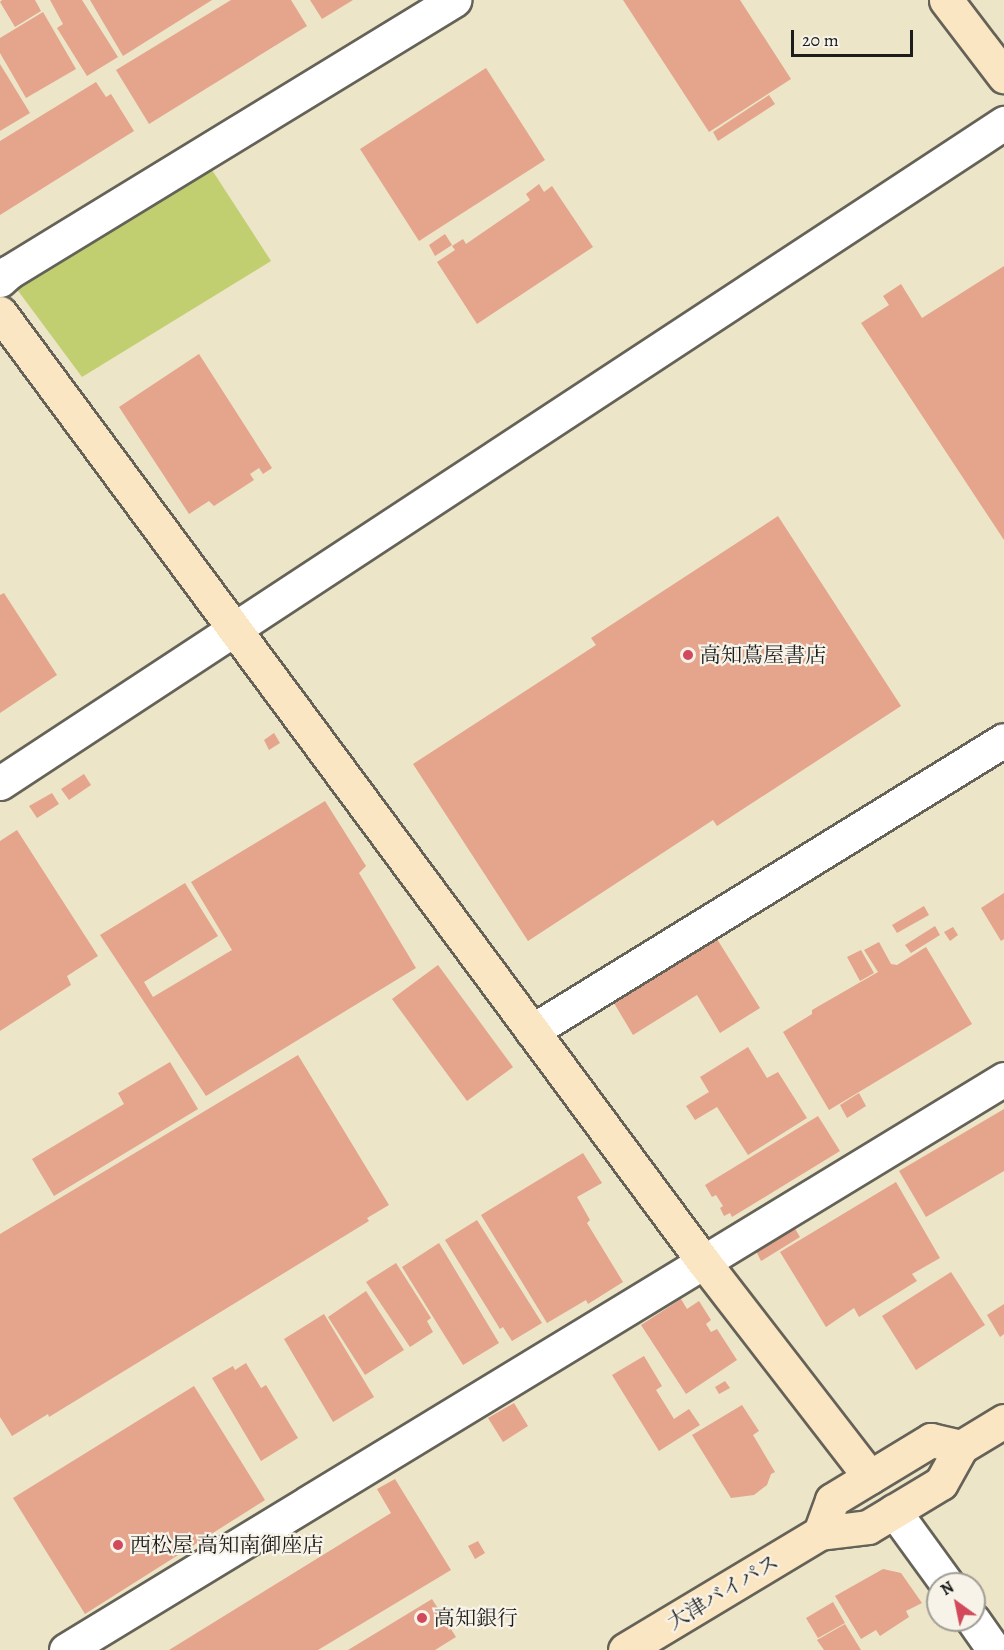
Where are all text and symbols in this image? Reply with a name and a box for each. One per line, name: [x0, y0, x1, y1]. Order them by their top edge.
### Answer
scale bar: [794, 18, 916, 56]
text: 20 m: [802, 28, 839, 52]
place label: 高知蔦屋書店: [700, 642, 826, 668]
marker: 高知蔦屋書店: [681, 648, 695, 662]
place label: 西松屋 高知南御座店: [130, 1532, 323, 1558]
marker: 西松屋 高知南御座店: [111, 1538, 125, 1552]
street label: 大津バイパス: [663, 1549, 783, 1635]
north arrow: [926, 1572, 986, 1632]
text: N: [936, 1576, 958, 1601]
place label: 高知銀行: [434, 1605, 518, 1631]
marker: 高知銀行: [415, 1611, 429, 1625]

